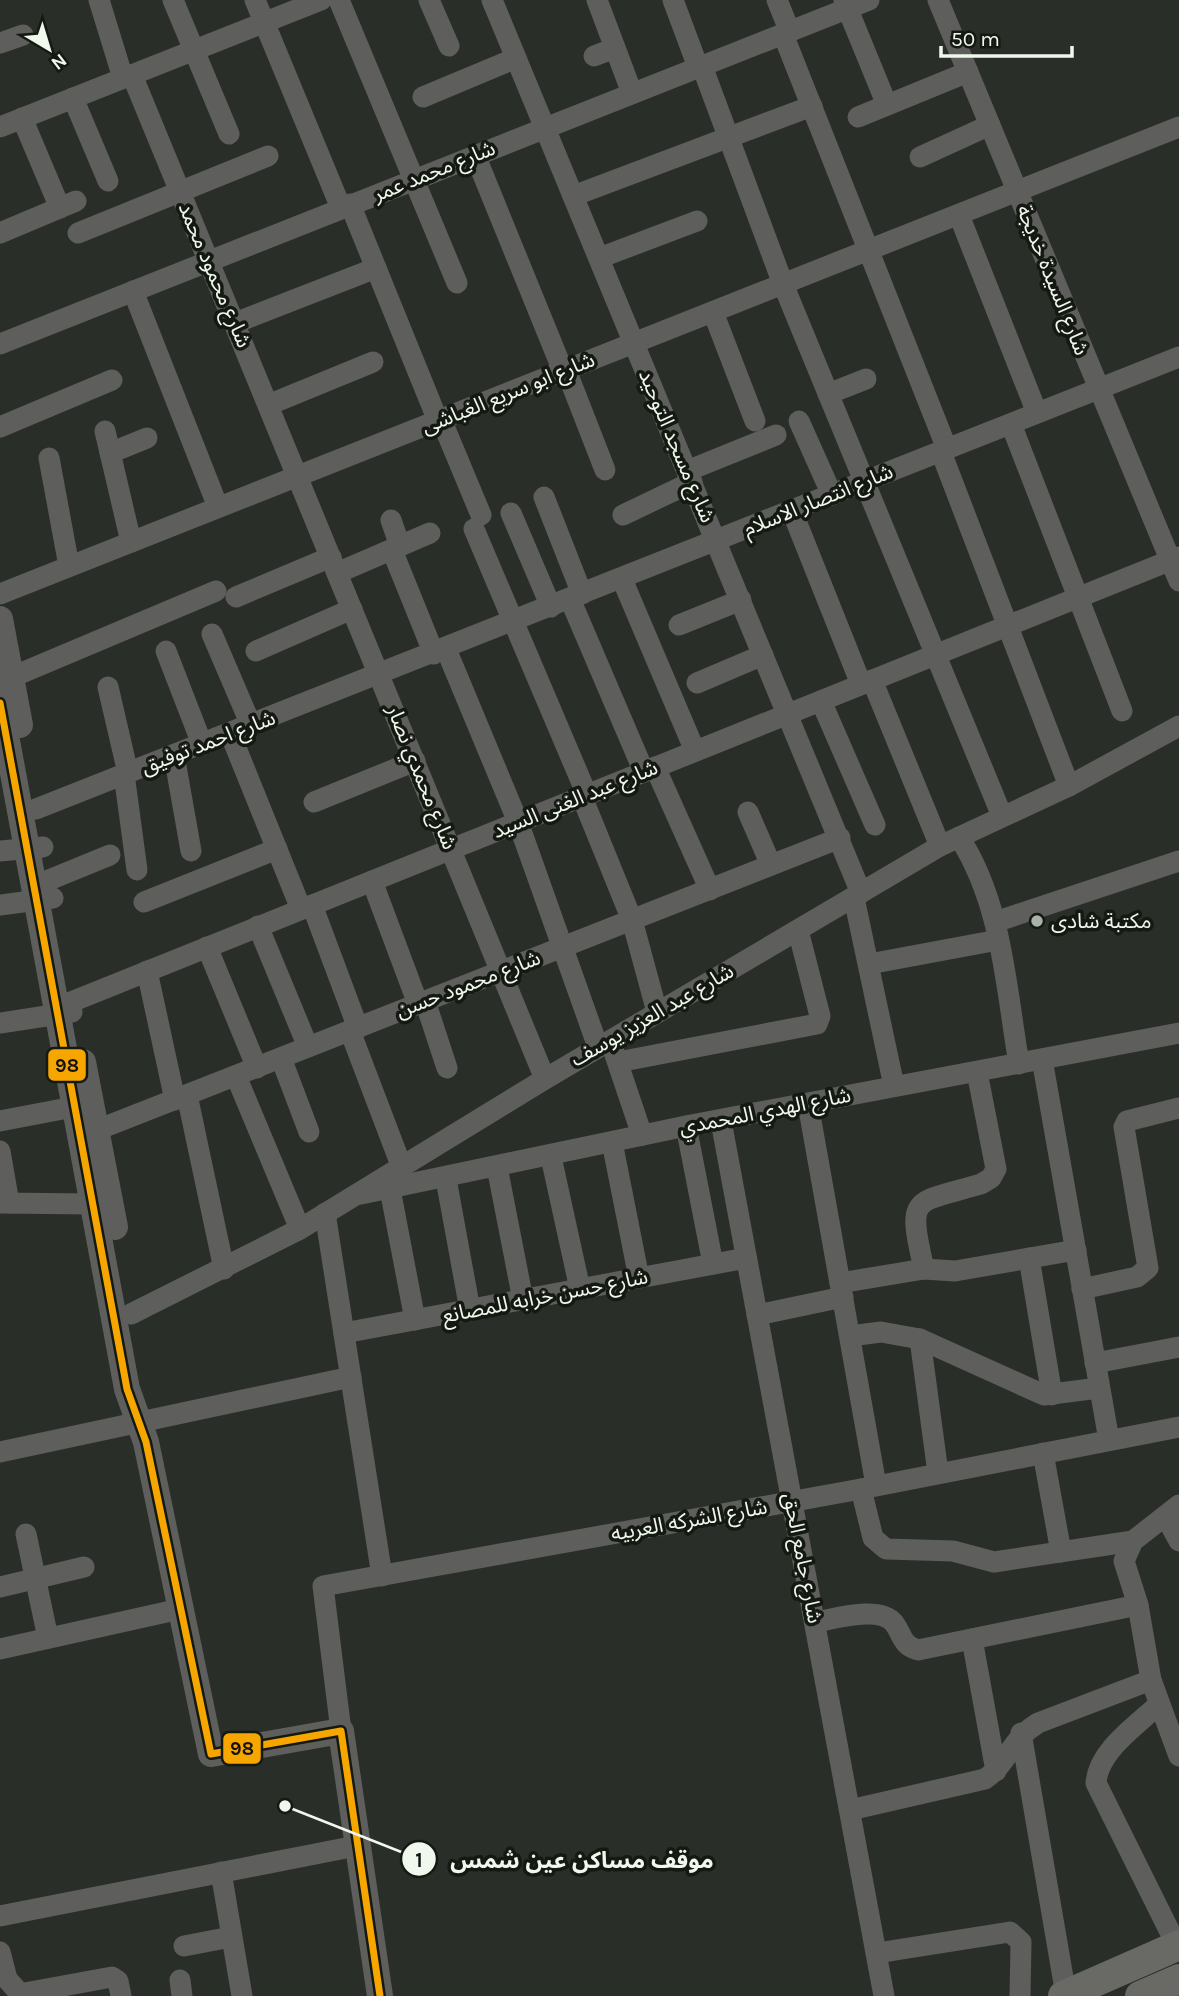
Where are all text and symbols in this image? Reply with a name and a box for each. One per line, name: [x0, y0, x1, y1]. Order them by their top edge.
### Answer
north arrow: [14, 14, 84, 84]
scale bar: [941, 14, 1072, 58]
text: 50 m: [951, 27, 1000, 51]
text: N: [47, 49, 71, 74]
street label: شارع محمد عمر: [368, 136, 500, 210]
street label: شارع محمود محمد: [171, 199, 256, 352]
street label: شارع السيدة خديجة: [1009, 201, 1094, 360]
street label: شارع ابو سريع الغباشى: [418, 347, 599, 441]
street label: شارع مسجد التوحيد: [631, 366, 720, 527]
street label: شارع انتصار الاسلام: [740, 459, 898, 545]
street label: شارع محمدي نصار: [378, 700, 462, 854]
street label: شارع احمد توفيق: [137, 705, 280, 781]
street label: شارع عبد الغنى السيد: [489, 755, 662, 846]
place label: مكتبة شادى: [1051, 909, 1151, 933]
marker: مكتبة شادى: [1029, 913, 1045, 929]
street label: شارع محمود حسن: [392, 945, 545, 1025]
street label: شارع عبد العزيز يوسف: [566, 959, 739, 1074]
line badge: 98: [47, 1048, 87, 1082]
text: 98: [55, 1055, 79, 1077]
street label: شارع الهدي المحمدي: [677, 1083, 854, 1143]
street label: شارع حسن خرابه للمصانع: [440, 1264, 651, 1331]
street label: شارع جامع الحق: [776, 1491, 827, 1626]
street label: شارع الشركه العربيه: [609, 1494, 770, 1549]
line badge: 98: [222, 1732, 262, 1765]
text: 98: [230, 1738, 254, 1760]
callout: موقف مساكن عين شمس: [401, 1837, 728, 1881]
text: موقف مساكن عين شمس: [450, 1847, 714, 1874]
text: 1: [415, 1848, 423, 1872]

